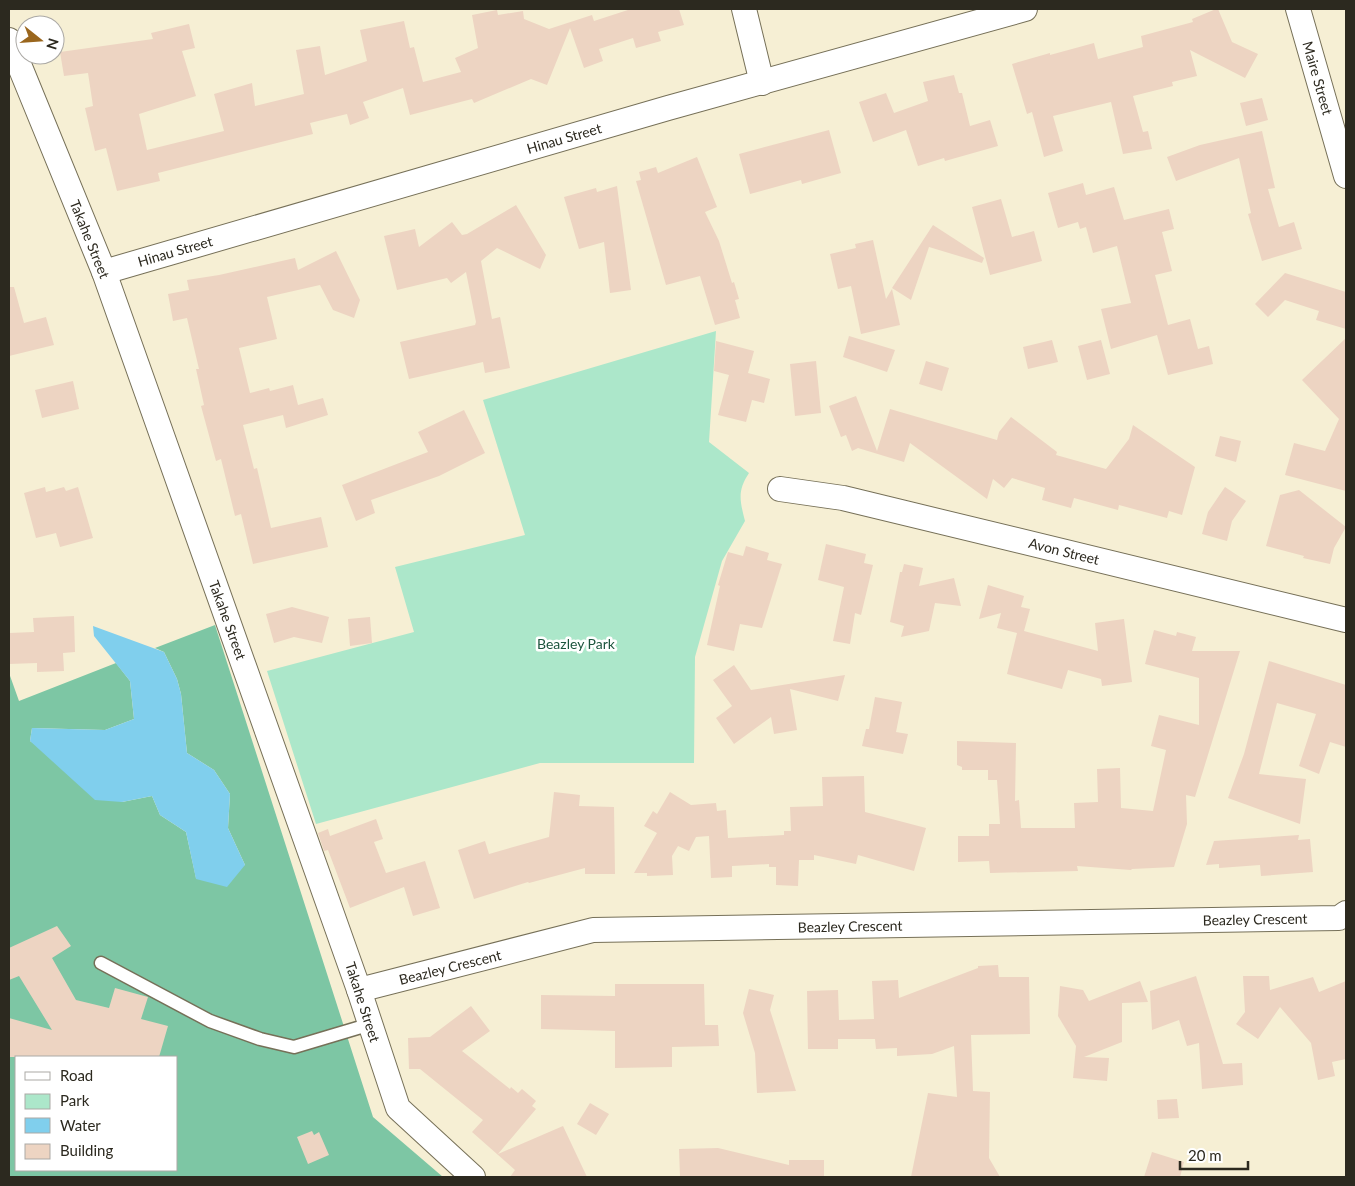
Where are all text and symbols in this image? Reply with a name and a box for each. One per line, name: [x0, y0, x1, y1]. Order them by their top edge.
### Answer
north arrow: [15, 15, 65, 65]
text: N: [43, 36, 63, 52]
street label: Maire Street: [1299, 39, 1337, 117]
street label: Hinau Street: [525, 119, 603, 157]
street label: Takahe Street: [67, 197, 113, 281]
street label: Hinau Street: [136, 232, 214, 270]
street label: Avon Street: [1027, 534, 1101, 568]
street label: Takahe Street: [206, 578, 250, 662]
park label: Beazley Park: [537, 635, 616, 652]
street label: Beazley Crescent: [1202, 910, 1308, 928]
street label: Beazley Crescent: [797, 917, 903, 935]
street label: Beazley Crescent: [397, 946, 503, 988]
street label: Takahe Street: [342, 960, 384, 1044]
legend: [15, 1056, 178, 1171]
text: Road: [60, 1066, 93, 1084]
text: Park: [60, 1091, 90, 1109]
text: Water: [60, 1116, 101, 1134]
scale bar: [1180, 1138, 1248, 1170]
text: Building: [60, 1141, 113, 1159]
text: 20 m: [1188, 1146, 1222, 1164]

